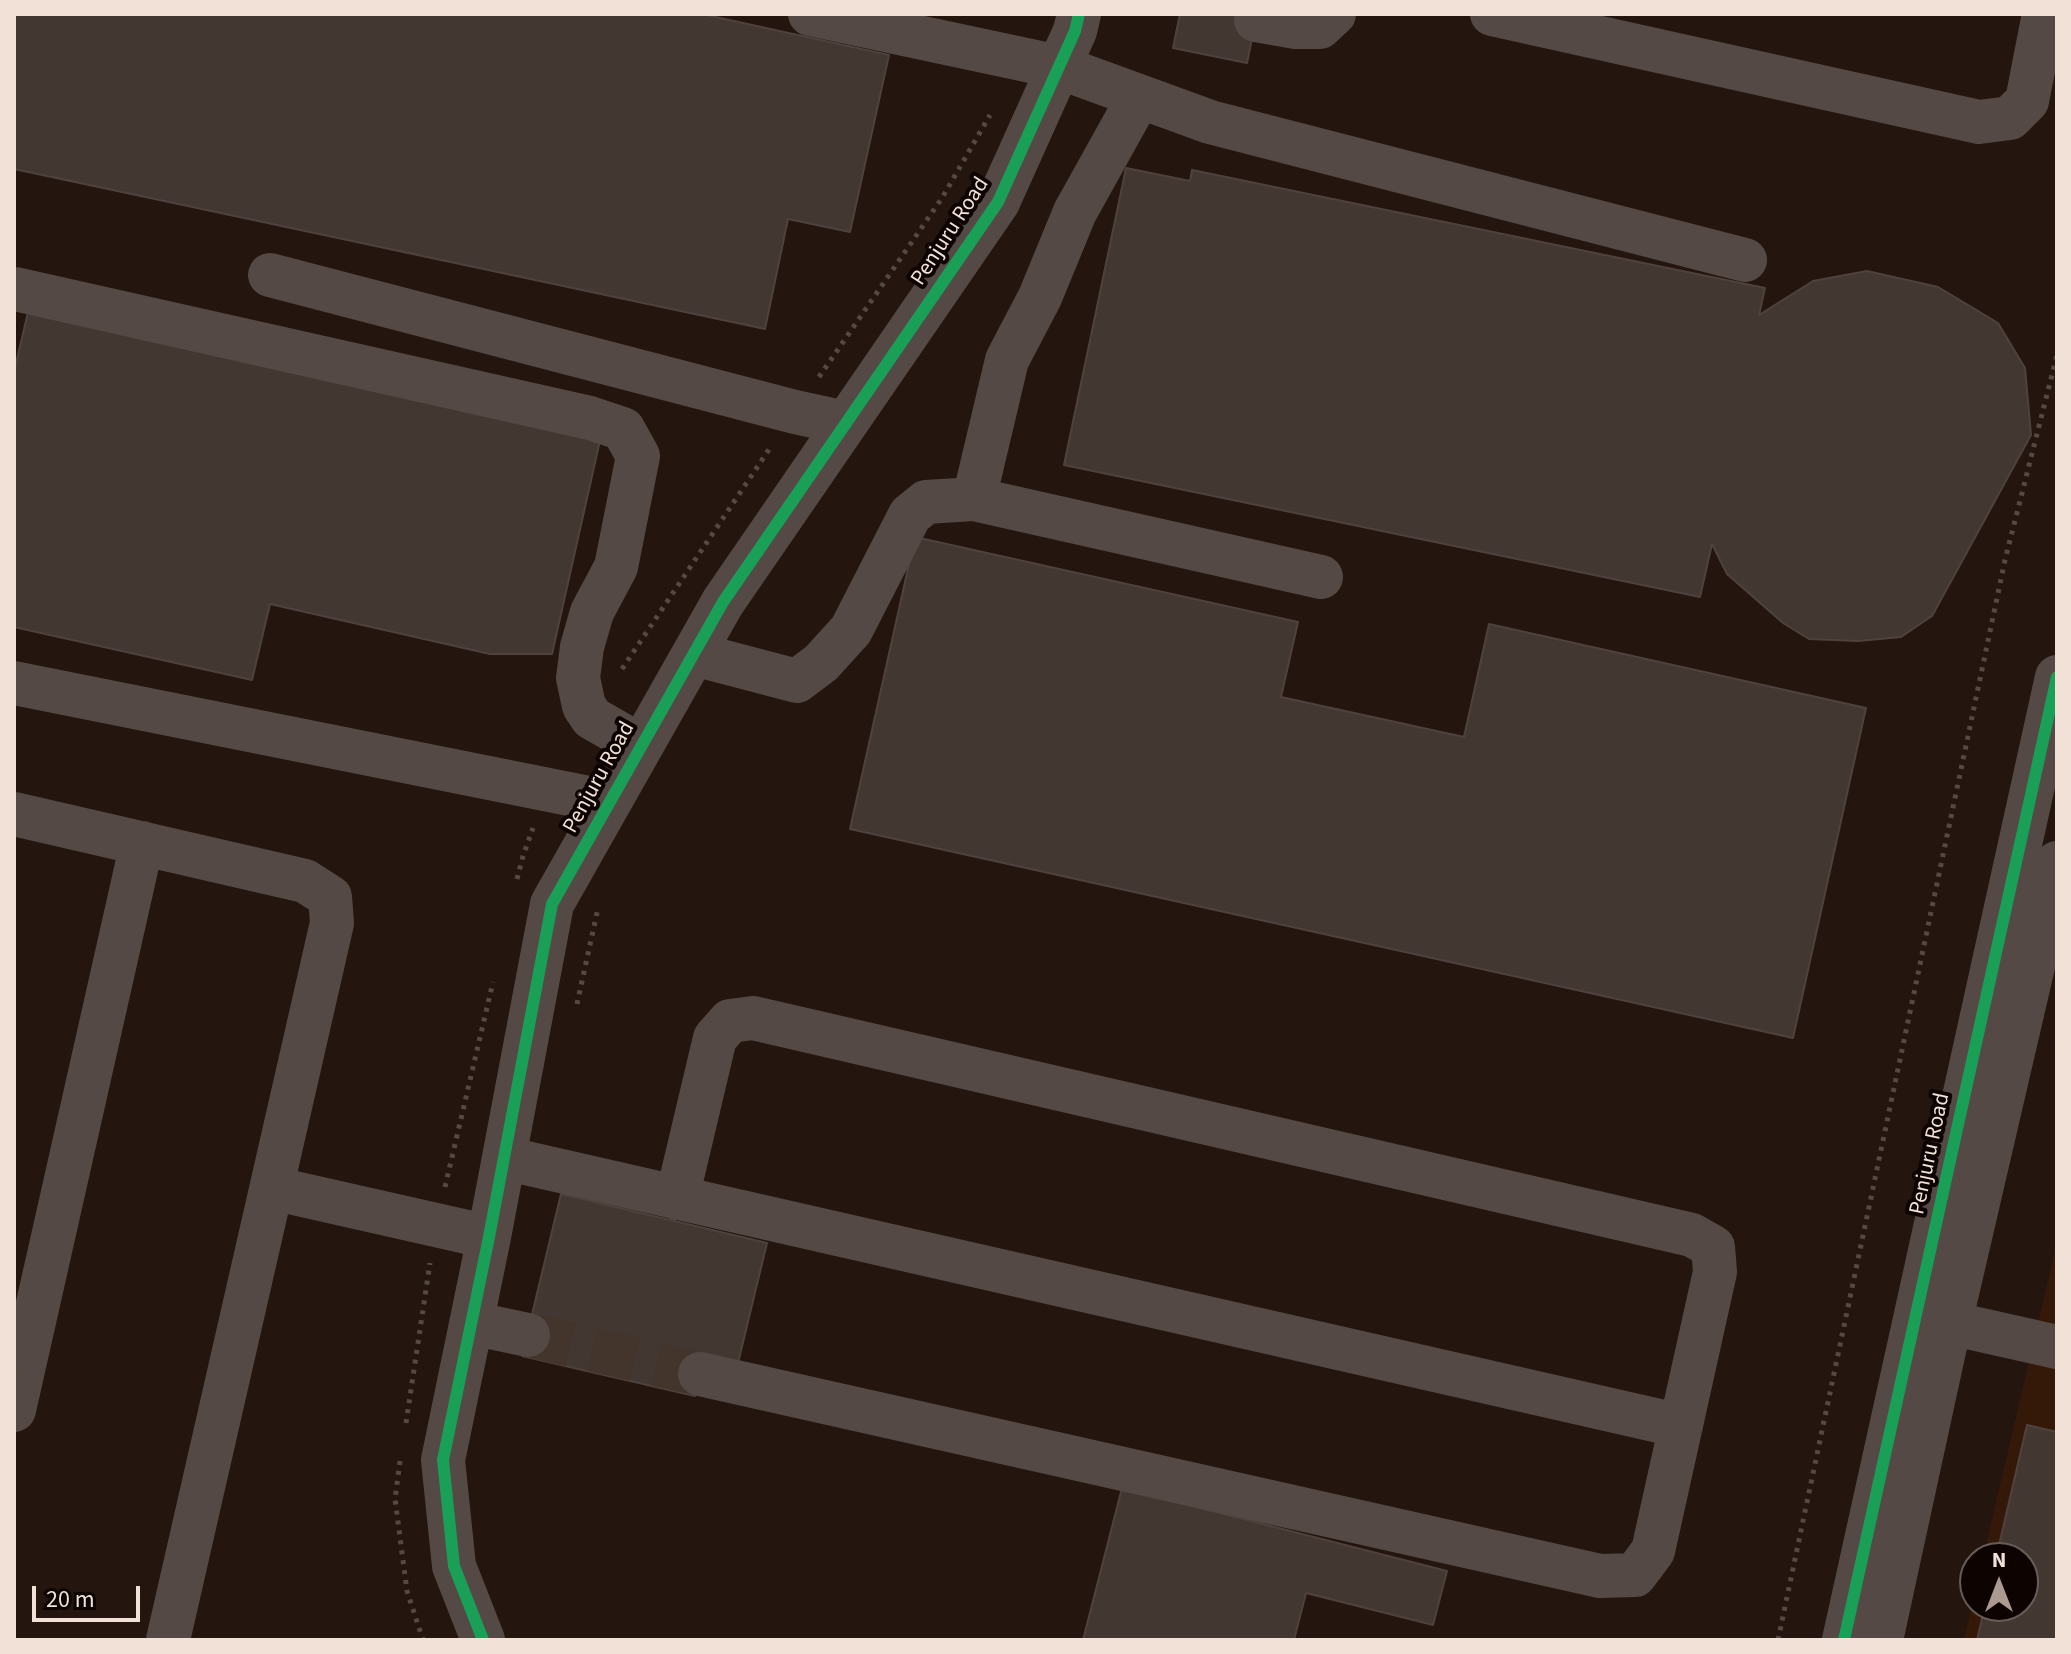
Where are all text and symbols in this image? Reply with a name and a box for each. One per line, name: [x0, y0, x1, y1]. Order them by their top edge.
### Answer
street label: Penjuru Road: [906, 173, 996, 291]
street label: Penjuru Road: [559, 718, 641, 838]
street label: Penjuru Road: [1905, 1091, 1957, 1217]
north arrow: [1959, 1542, 2039, 1622]
text: N: [1992, 1544, 2006, 1576]
scale bar: [36, 1570, 144, 1620]
text: 20 m: [46, 1582, 95, 1617]

